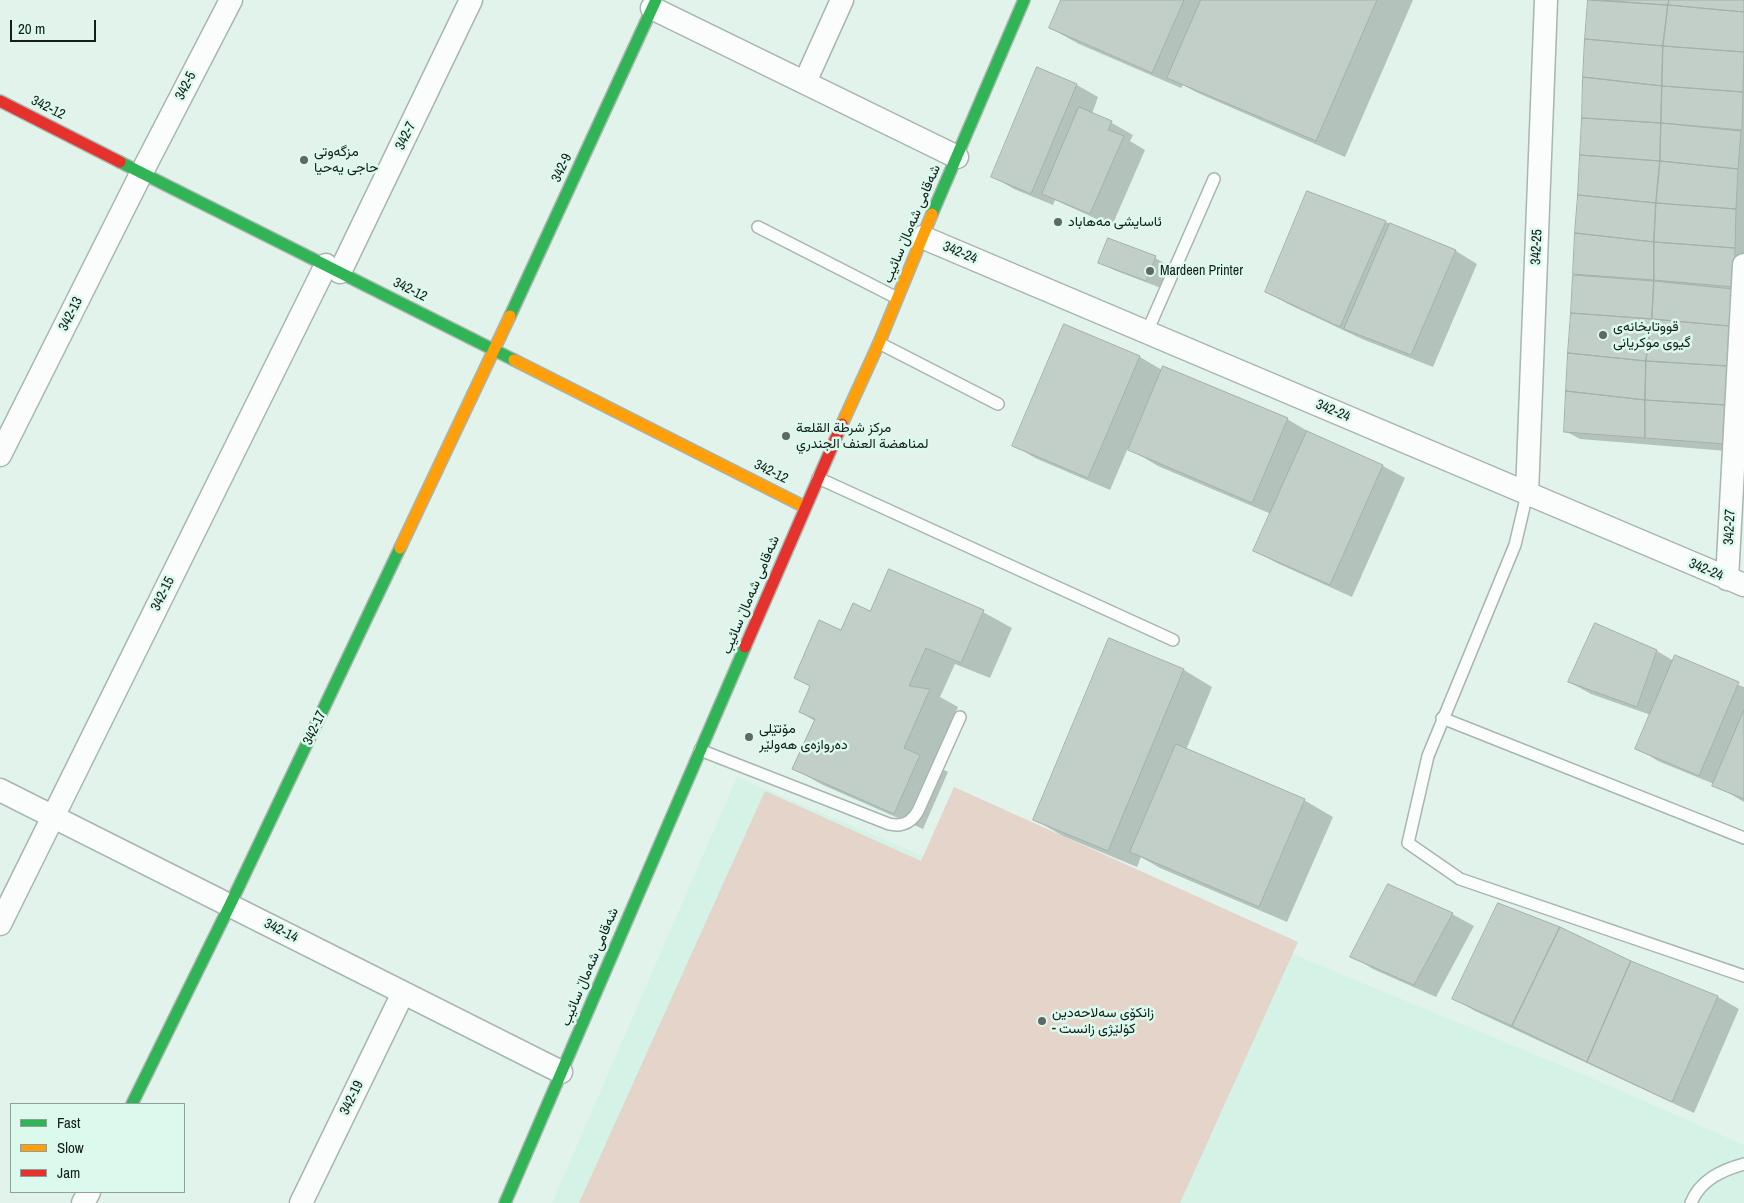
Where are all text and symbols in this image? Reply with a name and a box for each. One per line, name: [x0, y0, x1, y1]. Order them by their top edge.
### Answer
scale bar: [12, 10, 99, 42]
text: 20 m: [18, 18, 45, 39]
street label: 342-5: [172, 69, 200, 103]
street label: 342-12: [28, 92, 68, 124]
street label: 342-7: [392, 119, 420, 153]
place label: مزگەوتی حاجی یەحیا: [314, 144, 378, 176]
street label: 342-9: [548, 151, 576, 185]
marker: مزگەوتی حاجی یەحیا: [298, 154, 310, 166]
street label: شەقامی شەماڵ سائیب: [879, 162, 945, 286]
place label: ئاسایشی مەهاباد: [1068, 214, 1162, 230]
marker: ئاسایشی مەهاباد: [1052, 216, 1064, 228]
street label: 342-25: [1528, 229, 1546, 265]
street label: 342-24: [940, 238, 980, 268]
place label: Mardeen Printer: [1160, 263, 1243, 279]
marker: Mardeen Printer: [1144, 265, 1156, 277]
street label: 342-12: [390, 274, 430, 306]
street label: 342-13: [55, 294, 87, 334]
place label: قووتابخانەی گيوی موكريانی: [1613, 319, 1691, 352]
marker: قووتابخانەی گيوی موكريانی: [1597, 329, 1609, 341]
street label: 342-24: [1313, 396, 1353, 426]
place label: مركز شرطة القلعة لمناهضة العنف الجندري: [796, 420, 929, 452]
marker: مركز شرطة القلعة لمناهضة العنف الجندري: [780, 430, 792, 442]
street label: 342-12: [751, 456, 791, 488]
street label: 342-27: [1721, 509, 1739, 545]
street label: شەقامی شەماڵ سائیب: [718, 533, 784, 657]
street label: 342-24: [1686, 555, 1726, 585]
street label: 342-15: [148, 574, 178, 614]
street label: 342-17: [300, 708, 330, 748]
place label: مۆتێلی دەروازەی هەولێر: [759, 721, 848, 754]
marker: مۆتێلی دەروازەی هەولێر: [743, 731, 755, 743]
street label: شەقامی شەماڵ سائیب: [557, 905, 623, 1029]
street label: 342-14: [261, 915, 301, 947]
place label: زانکۆی سەلاحەدین - کۆلێژی زانست: [1052, 1005, 1154, 1038]
marker: زانکۆی سەلاحەدین - کۆلێژی زانست: [1036, 1015, 1048, 1027]
street label: 342-19: [337, 1078, 367, 1118]
legend: [10, 1103, 185, 1193]
text: Fast: [57, 1112, 80, 1133]
text: Slow: [57, 1137, 84, 1158]
text: Jam: [57, 1162, 80, 1183]

